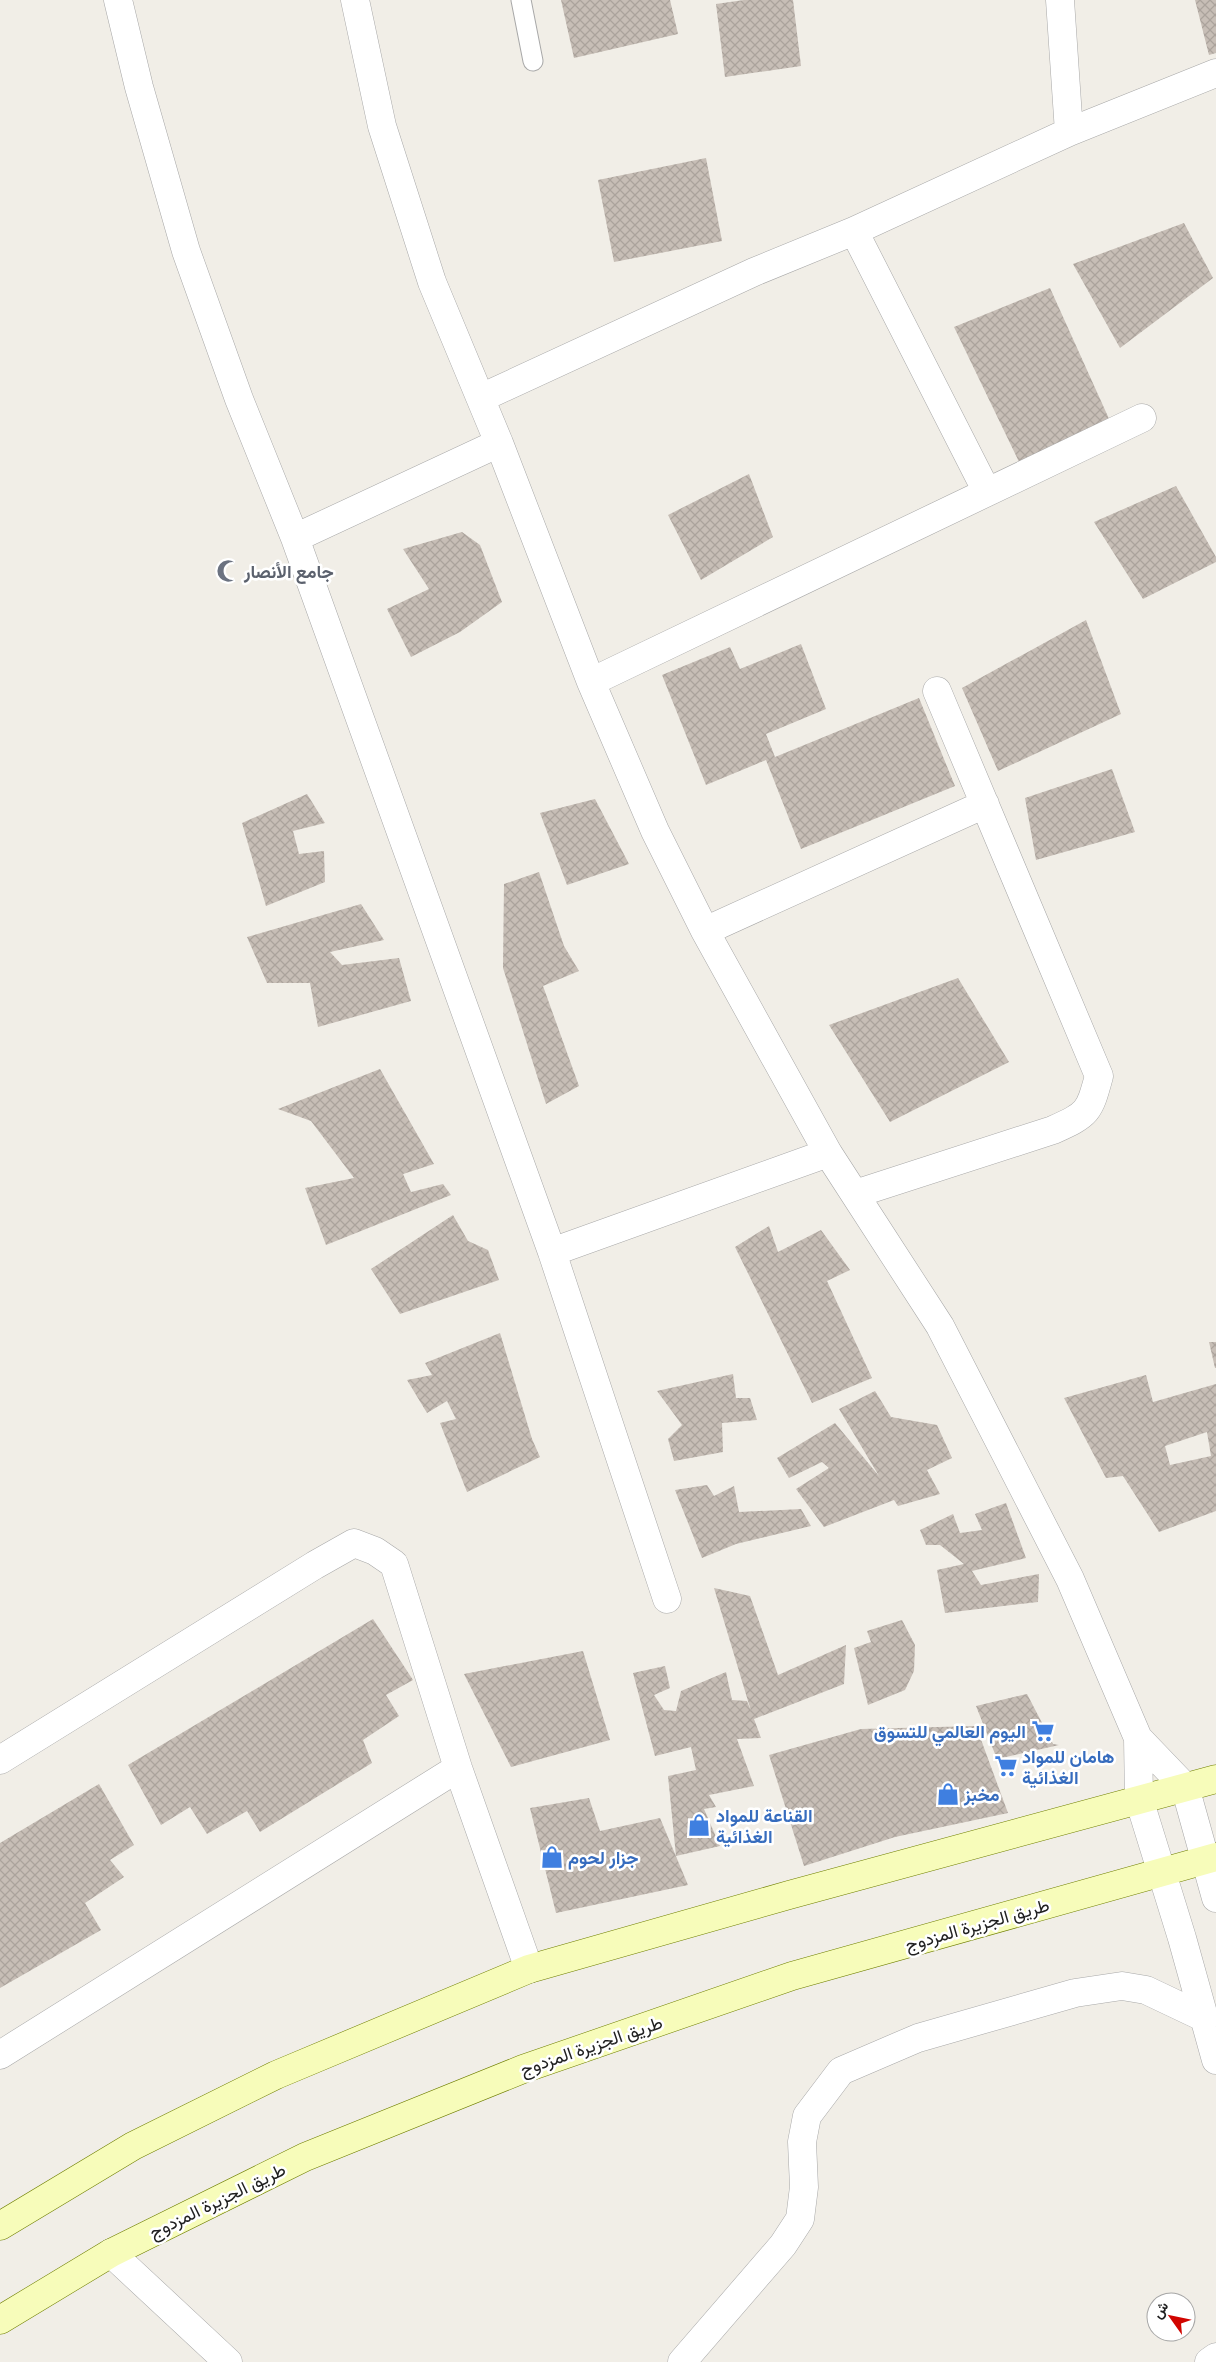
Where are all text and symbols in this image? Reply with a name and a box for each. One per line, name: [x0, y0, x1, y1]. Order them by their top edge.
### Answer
mosque icon: جامع الأنصار: [215, 558, 241, 584]
place label: جامع الأنصار: [243, 561, 334, 584]
supermarket icon: اليوم العالمي للتسوق: [1030, 1718, 1056, 1744]
place label: اليوم العالمي للتسوق: [874, 1721, 1026, 1747]
place label: هامان للمواد الغذائية: [1022, 1746, 1114, 1789]
supermarket icon: هامان للمواد الغذائية: [993, 1753, 1019, 1779]
shop icon: مخبز: [935, 1781, 961, 1807]
place label: مخبز: [963, 1784, 1000, 1806]
place label: القناعة للمواد الغذائية: [716, 1805, 813, 1848]
shop icon: القناعة للمواد الغذائية: [686, 1812, 712, 1838]
shop icon: جزار لحوم: [539, 1844, 565, 1870]
place label: جزار لحوم: [568, 1847, 638, 1870]
street label: طريق الجزيرة المزدوج: [903, 1894, 1052, 1957]
street label: طريق الجزيرة المزدوج: [517, 2011, 666, 2082]
street label: طريق الجزيرة المزدوج: [146, 2158, 290, 2244]
north arrow: [1146, 2292, 1196, 2342]
text: ش: [1149, 2298, 1172, 2322]

